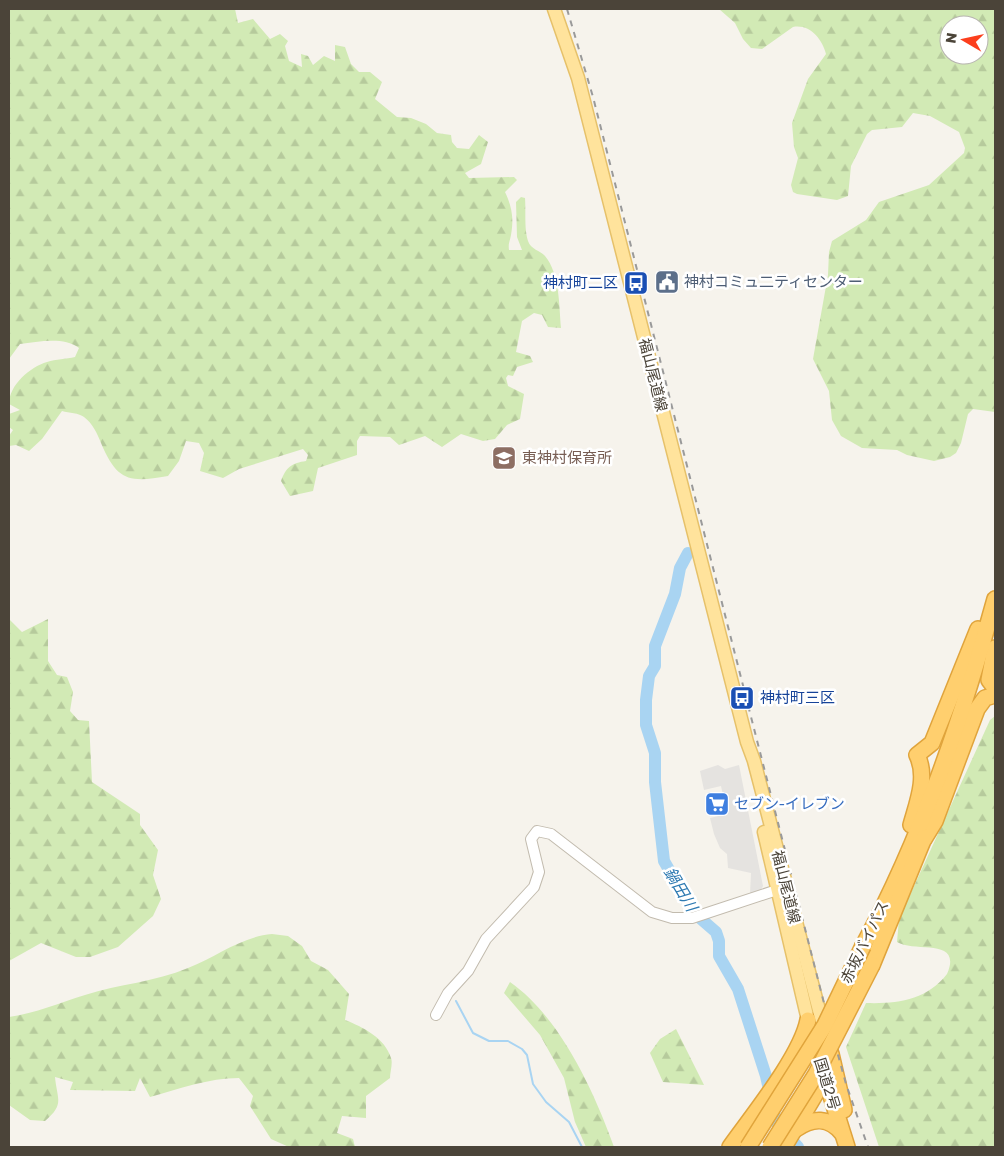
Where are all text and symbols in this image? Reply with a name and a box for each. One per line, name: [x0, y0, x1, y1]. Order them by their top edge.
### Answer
north arrow: [939, 15, 989, 65]
text: N: [941, 31, 960, 44]
public building icon: 神村コミュ二ティセンター: [654, 269, 680, 295]
bus stop icon: 神村町二区: [623, 270, 649, 296]
place label: 神村コミュ二ティセンター: [684, 272, 863, 290]
place label: 神村町二区: [543, 273, 618, 291]
street label: 福山尾道線: [636, 336, 672, 413]
school or university icon: 東神村保育所: [491, 445, 517, 471]
place label: 東神村保育所: [522, 448, 612, 466]
bus stop icon: 神村町三区: [729, 685, 755, 711]
place label: 神村町三区: [760, 688, 835, 706]
supermarket icon: セブン-イレブン: [704, 791, 730, 817]
place label: セブン-イレブン: [734, 794, 845, 812]
street label: 福山尾道線: [769, 848, 805, 925]
water label: 鍋田川: [660, 863, 703, 916]
street label: 赤坂バイパス: [836, 897, 892, 986]
street label: 国道2号: [811, 1055, 844, 1112]

